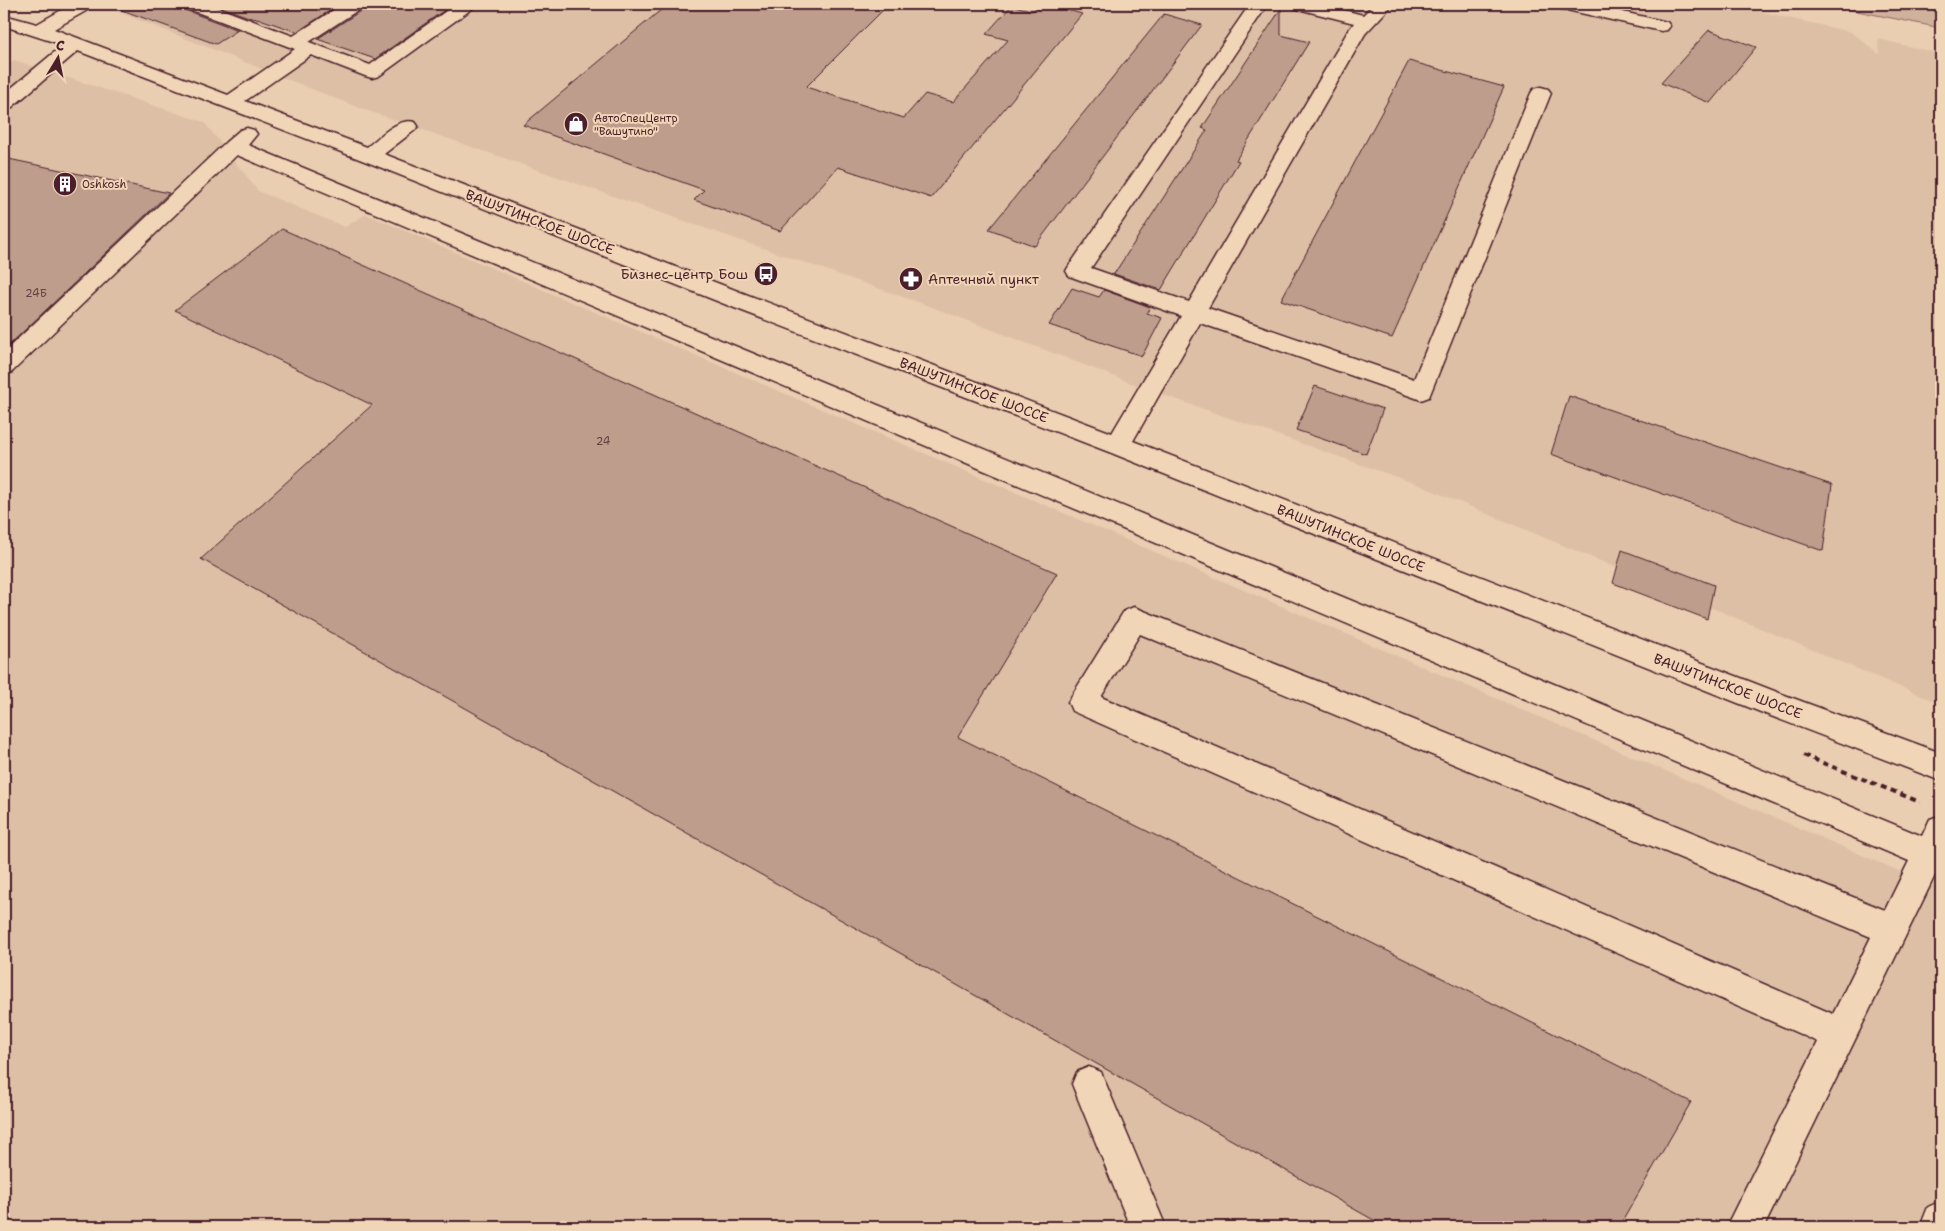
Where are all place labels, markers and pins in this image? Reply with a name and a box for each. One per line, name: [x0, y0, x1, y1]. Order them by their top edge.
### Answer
shop icon: АвтоСпецЦентр "Вашутино": [563, 111, 589, 137]
place label: АвтоСпецЦентр "Вашутино": [594, 111, 678, 139]
building icon: Oshkosh: [52, 171, 78, 197]
place label: Oshkosh: [82, 177, 126, 192]
bus stop icon: Бизнес-центр Бош: [753, 261, 779, 287]
place label: Бизнес-центр Бош: [620, 265, 748, 283]
pharmacy icon: Аптечный пункт: [898, 266, 924, 292]
place label: Аптечный пункт: [928, 270, 1040, 288]

